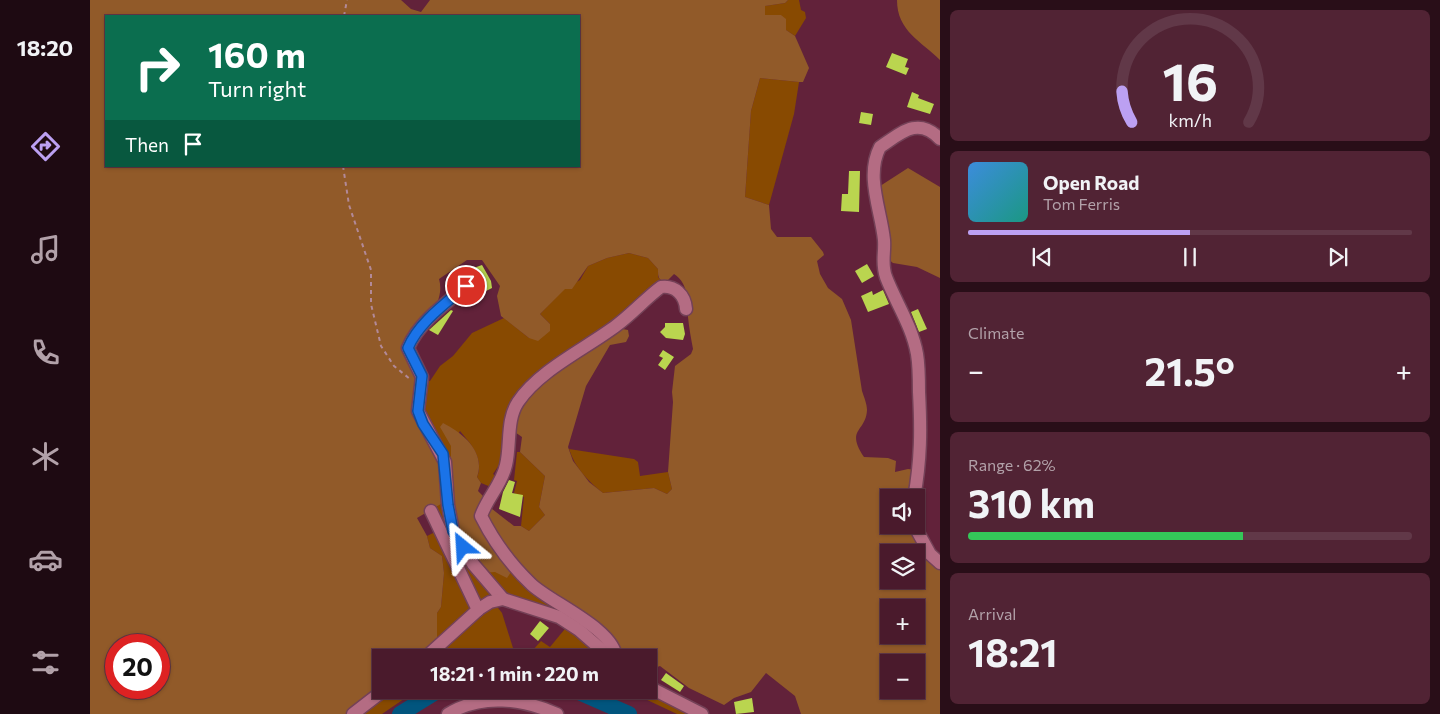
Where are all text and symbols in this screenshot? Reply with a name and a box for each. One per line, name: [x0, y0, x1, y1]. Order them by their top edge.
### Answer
text: 160 m: [208, 32, 306, 75]
text: 18:20: [17, 34, 73, 61]
icon: right: [125, 35, 190, 100]
text: 16: [1162, 48, 1218, 112]
text: Turn right: [208, 75, 306, 102]
text: km/h: [1168, 109, 1212, 131]
icon: directions: [28, 129, 63, 164]
icon: arrive: [179, 130, 207, 158]
text: Then: [125, 133, 169, 156]
text: Open Road: [1043, 171, 1139, 194]
text: Tom Ferris: [1043, 194, 1120, 213]
icon: music: [28, 232, 63, 267]
icon: previous: [1028, 243, 1056, 271]
icon: pause: [1176, 243, 1204, 271]
icon: next: [1324, 243, 1352, 271]
pin: [445, 265, 487, 307]
icon: arrive: [452, 272, 480, 300]
text: Climate: [968, 323, 1024, 342]
icon: phone: [28, 335, 63, 370]
text: 21.5°: [1145, 347, 1235, 394]
text: −: [968, 353, 984, 387]
text: +: [1396, 353, 1412, 387]
icon: climate: [28, 439, 63, 474]
text: Range · 62%: [968, 455, 1056, 474]
text: 310 km: [968, 479, 1095, 526]
map controls: [880, 489, 925, 699]
button: sound: [880, 489, 925, 534]
position arrow: [436, 520, 488, 572]
icon: car: [28, 542, 63, 577]
button: layers: [880, 544, 925, 589]
button: +: [880, 599, 925, 644]
text: Arrival: [968, 604, 1016, 623]
text: 18:21: [968, 628, 1058, 675]
speed limit sign: 20: [105, 634, 170, 699]
icon: filters: [28, 645, 63, 680]
button: −: [880, 654, 925, 699]
text: 18:21 · 1 min · 220 m: [430, 662, 599, 685]

